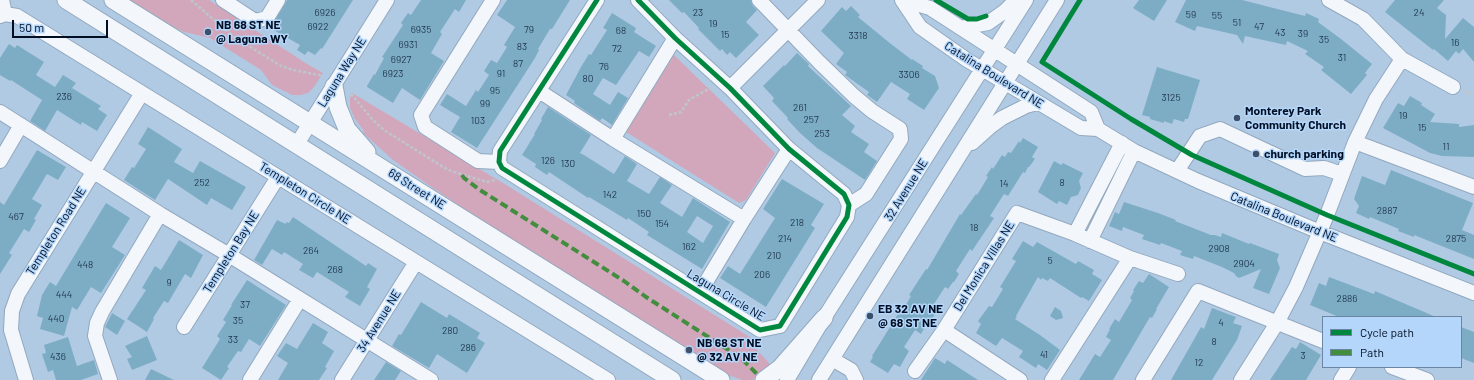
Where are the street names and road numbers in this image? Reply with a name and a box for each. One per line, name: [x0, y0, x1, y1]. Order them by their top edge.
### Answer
street label: Laguna Way NE: [315, 34, 369, 110]
street label: Catalina Boulevard NE: [942, 39, 1046, 111]
street label: 32 Avenue NE: [881, 156, 931, 224]
street label: Templeton Circle NE: [257, 159, 353, 227]
street label: 68 Street NE: [386, 166, 448, 212]
street label: Templeton Road NE: [23, 184, 89, 278]
street label: Catalina Boulevard NE: [1228, 189, 1340, 245]
street label: Templeton Bay NE: [200, 208, 262, 296]
street label: Del Monica Villas NE: [950, 218, 1018, 314]
street label: Laguna Circle NE: [684, 266, 768, 324]
street label: 34 Avenue NE: [354, 287, 404, 355]

